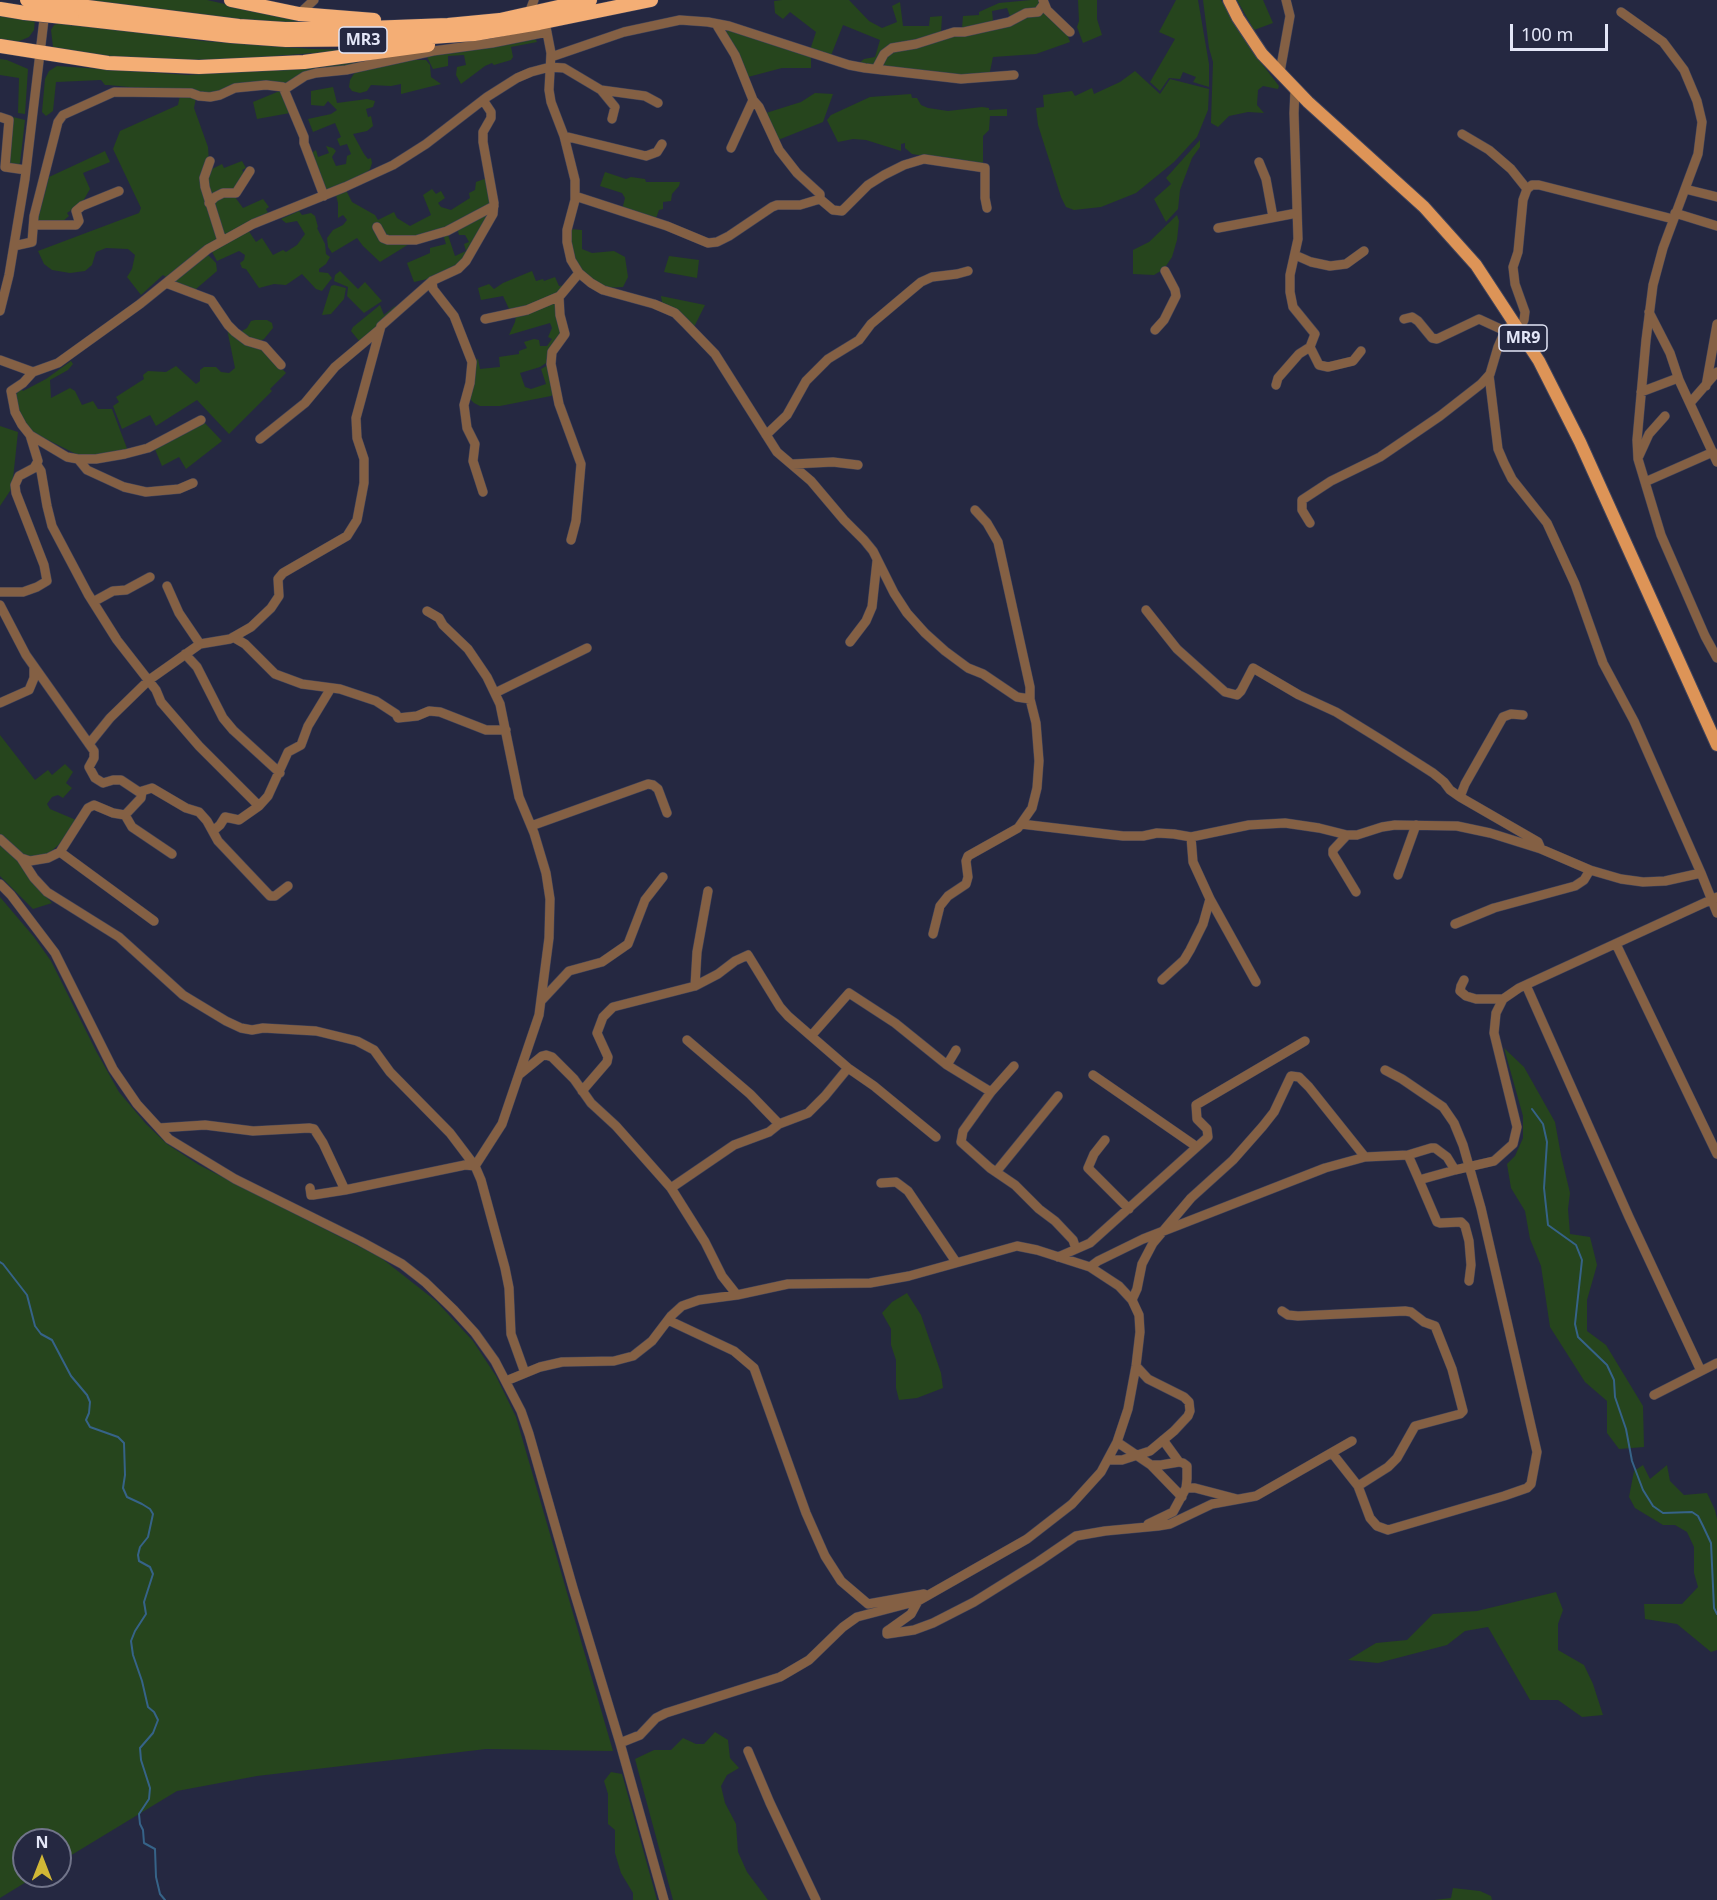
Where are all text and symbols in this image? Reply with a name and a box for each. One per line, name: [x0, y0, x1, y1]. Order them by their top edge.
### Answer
scale bar: [1513, 12, 1610, 50]
text: 100 m: [1521, 22, 1573, 46]
road number: MR3: [339, 27, 387, 53]
road number: MR9: [1499, 325, 1547, 351]
north arrow: [12, 1828, 72, 1888]
text: N: [35, 1831, 49, 1853]

